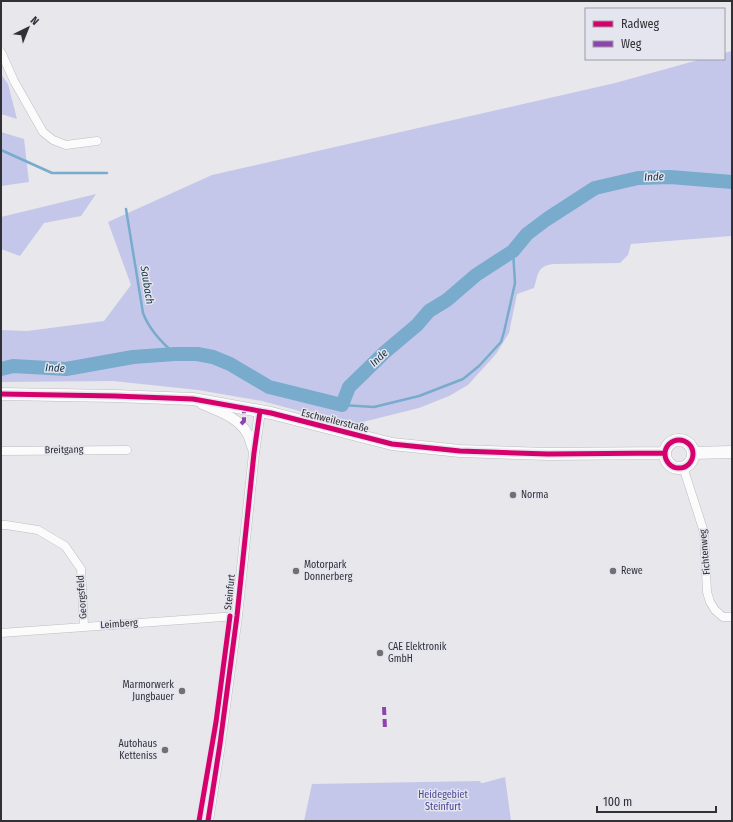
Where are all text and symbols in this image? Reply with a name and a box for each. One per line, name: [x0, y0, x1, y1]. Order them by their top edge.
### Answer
north arrow: [8, 8, 48, 48]
legend: [585, 8, 725, 60]
text: N: [28, 14, 41, 28]
text: Radweg: [621, 17, 660, 31]
text: Weg: [621, 37, 642, 51]
water label: Inde: [644, 170, 664, 184]
water label: Saubach: [137, 264, 156, 305]
water label: Inde: [367, 346, 391, 370]
water label: Inde: [45, 361, 65, 375]
street label: Eschweilerstraße: [300, 407, 370, 435]
street label: Breitgang: [45, 444, 84, 456]
place label: Norma: [521, 489, 549, 501]
marker: Norma: [508, 490, 518, 500]
street label: Fichtenweg: [697, 528, 713, 575]
place label: Motorpark Donnerberg: [304, 559, 353, 583]
place label: Rewe: [621, 565, 643, 577]
marker: Motorpark Donnerberg: [291, 566, 301, 576]
marker: Rewe: [608, 566, 618, 576]
street label: Steinfurt: [222, 573, 238, 610]
street label: Georgsfeld: [74, 575, 90, 619]
street label: Leimberg: [100, 617, 139, 631]
place label: CAE Elektronik GmbH: [388, 641, 447, 665]
marker: CAE Elektronik GmbH: [375, 648, 385, 658]
place label: Marmorwerk Jungbauer: [122, 679, 174, 703]
marker: Marmorwerk Jungbauer: [177, 686, 187, 696]
place label: Autohaus Ketteniss: [118, 738, 157, 762]
marker: Autohaus Ketteniss: [160, 745, 170, 755]
scale bar: [597, 788, 716, 814]
park label: Heidegebiet Steinfurt: [418, 789, 468, 813]
text: 100 m: [603, 795, 632, 809]

